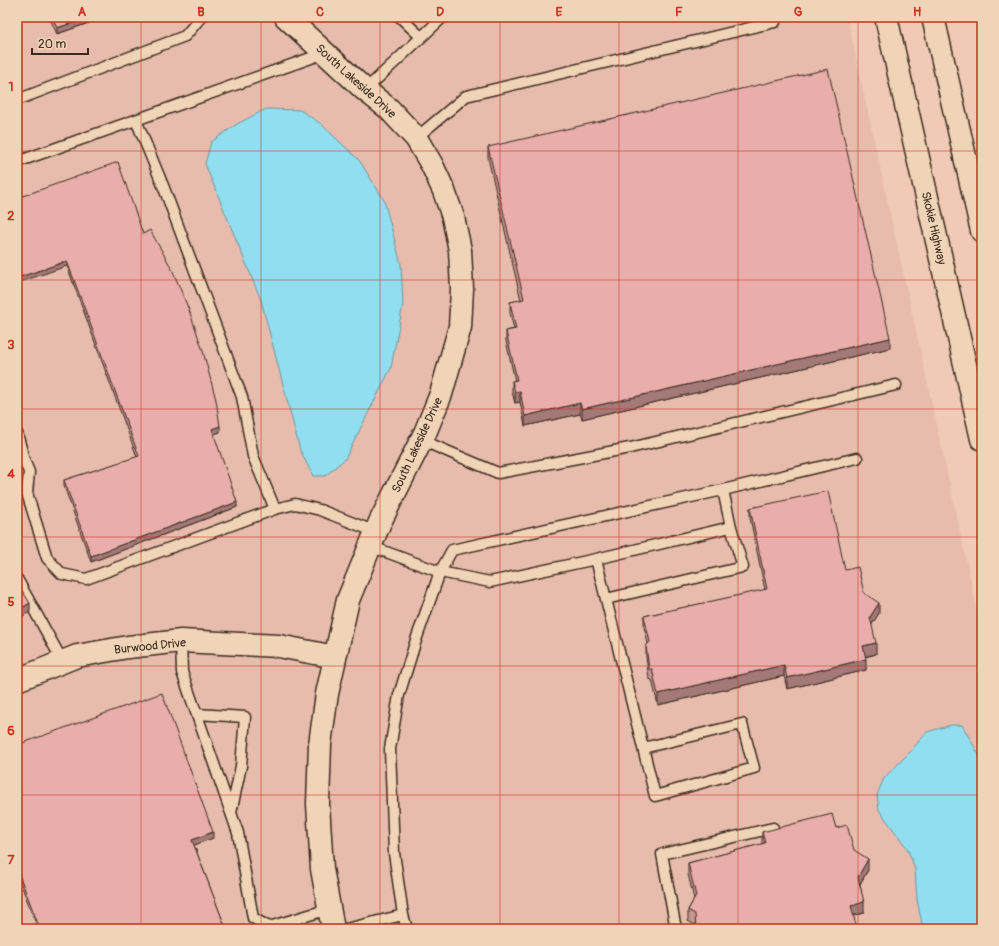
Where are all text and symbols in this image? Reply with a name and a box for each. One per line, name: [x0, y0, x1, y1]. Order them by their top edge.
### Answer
text: A: [78, 4, 87, 20]
text: B: [197, 4, 205, 20]
text: C: [316, 4, 324, 20]
text: D: [436, 4, 444, 20]
text: E: [556, 4, 563, 20]
text: F: [675, 4, 683, 20]
text: G: [794, 4, 803, 20]
text: H: [913, 4, 921, 20]
scale bar: [32, 30, 88, 56]
text: 20 m: [38, 37, 67, 52]
street label: South Lakeside Drive: [312, 41, 399, 122]
text: 1: [8, 79, 14, 95]
street label: Skokie Highway: [918, 190, 949, 266]
text: 2: [7, 208, 15, 224]
text: 3: [7, 337, 15, 353]
street label: South Lakeside Drive: [389, 395, 446, 495]
text: 4: [7, 466, 15, 482]
text: 5: [7, 594, 15, 610]
street label: Burwood Drive: [113, 635, 187, 658]
text: 6: [7, 723, 15, 739]
text: 7: [8, 852, 15, 868]

